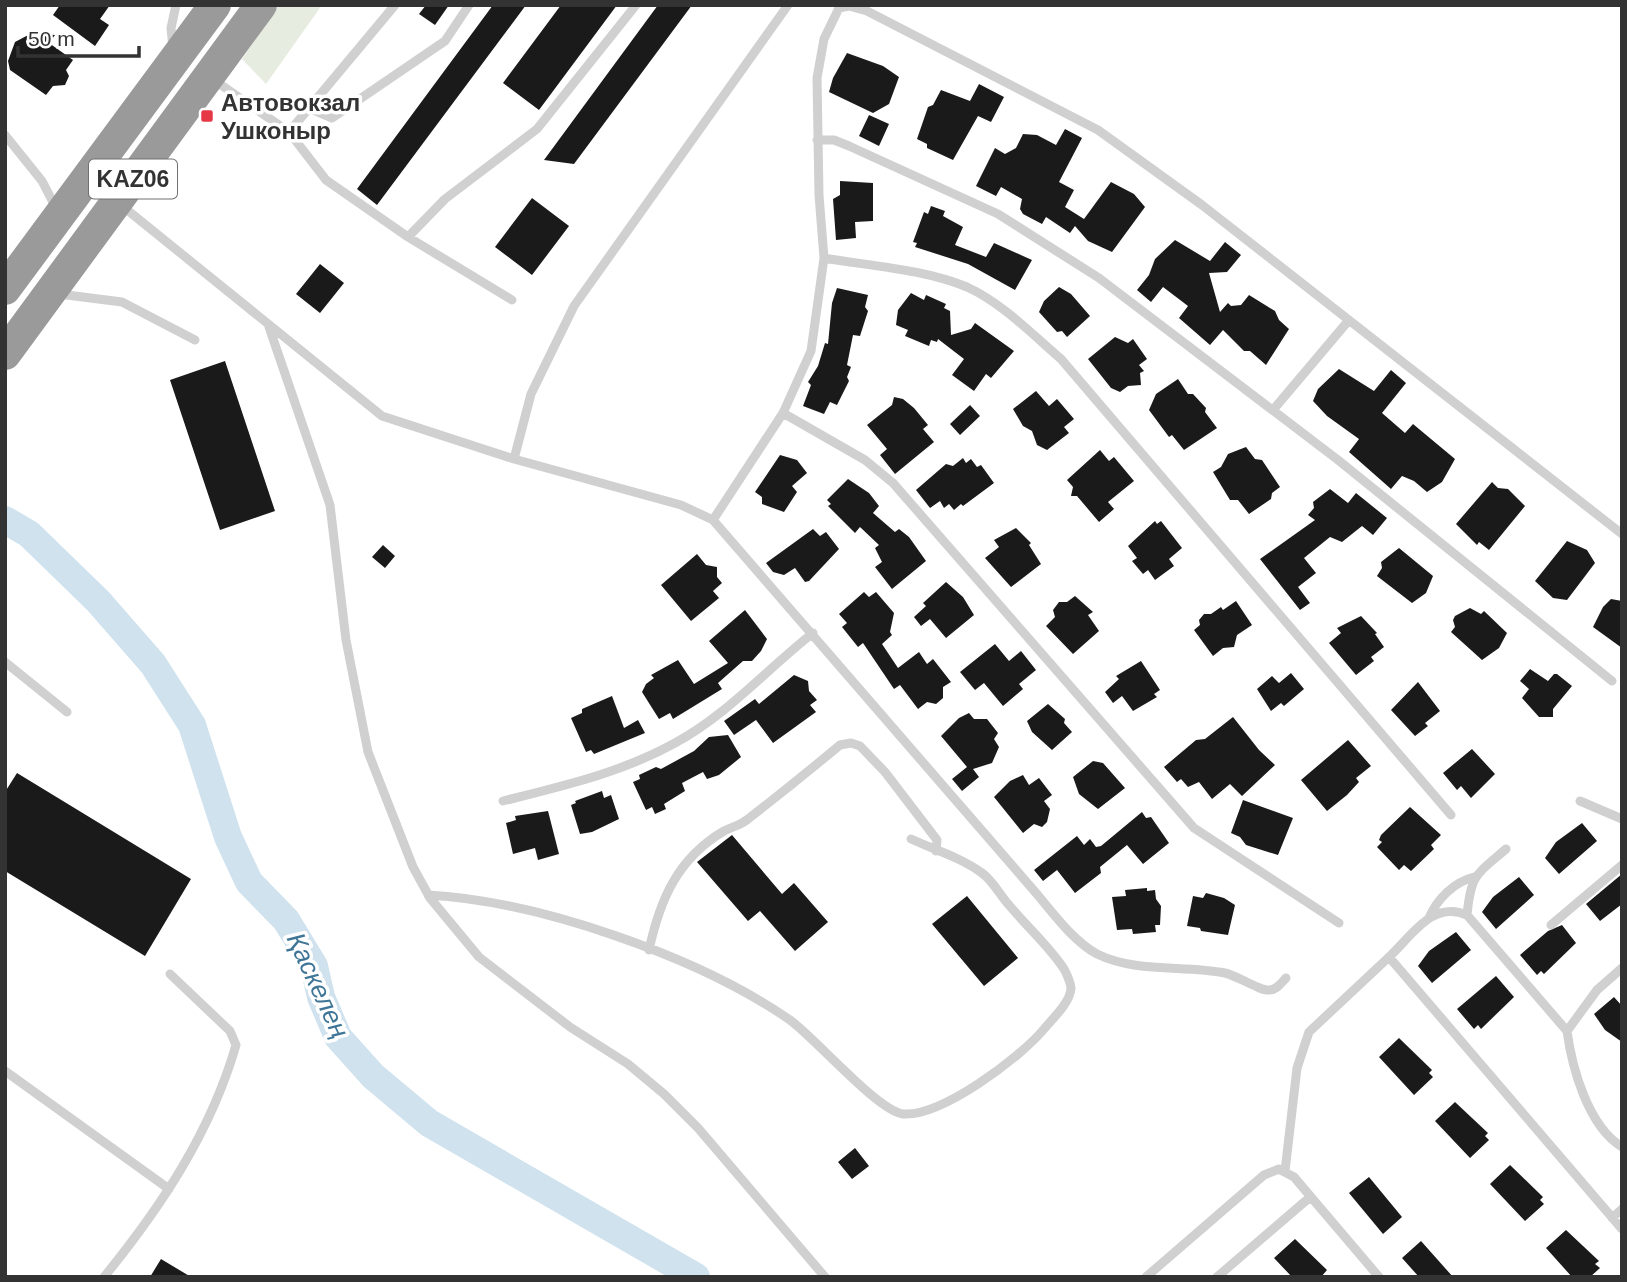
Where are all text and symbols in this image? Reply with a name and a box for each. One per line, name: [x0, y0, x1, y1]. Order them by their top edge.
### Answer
scale bar: [18, 14, 138, 58]
text: 50 m: [28, 27, 75, 50]
place label: Автовокзал Ушконыр: [221, 89, 360, 144]
marker: Автовокзал Ушконыр: [199, 108, 215, 124]
road number: KАZ06: [89, 160, 177, 198]
water label: Қаскелең: [281, 928, 355, 1042]

